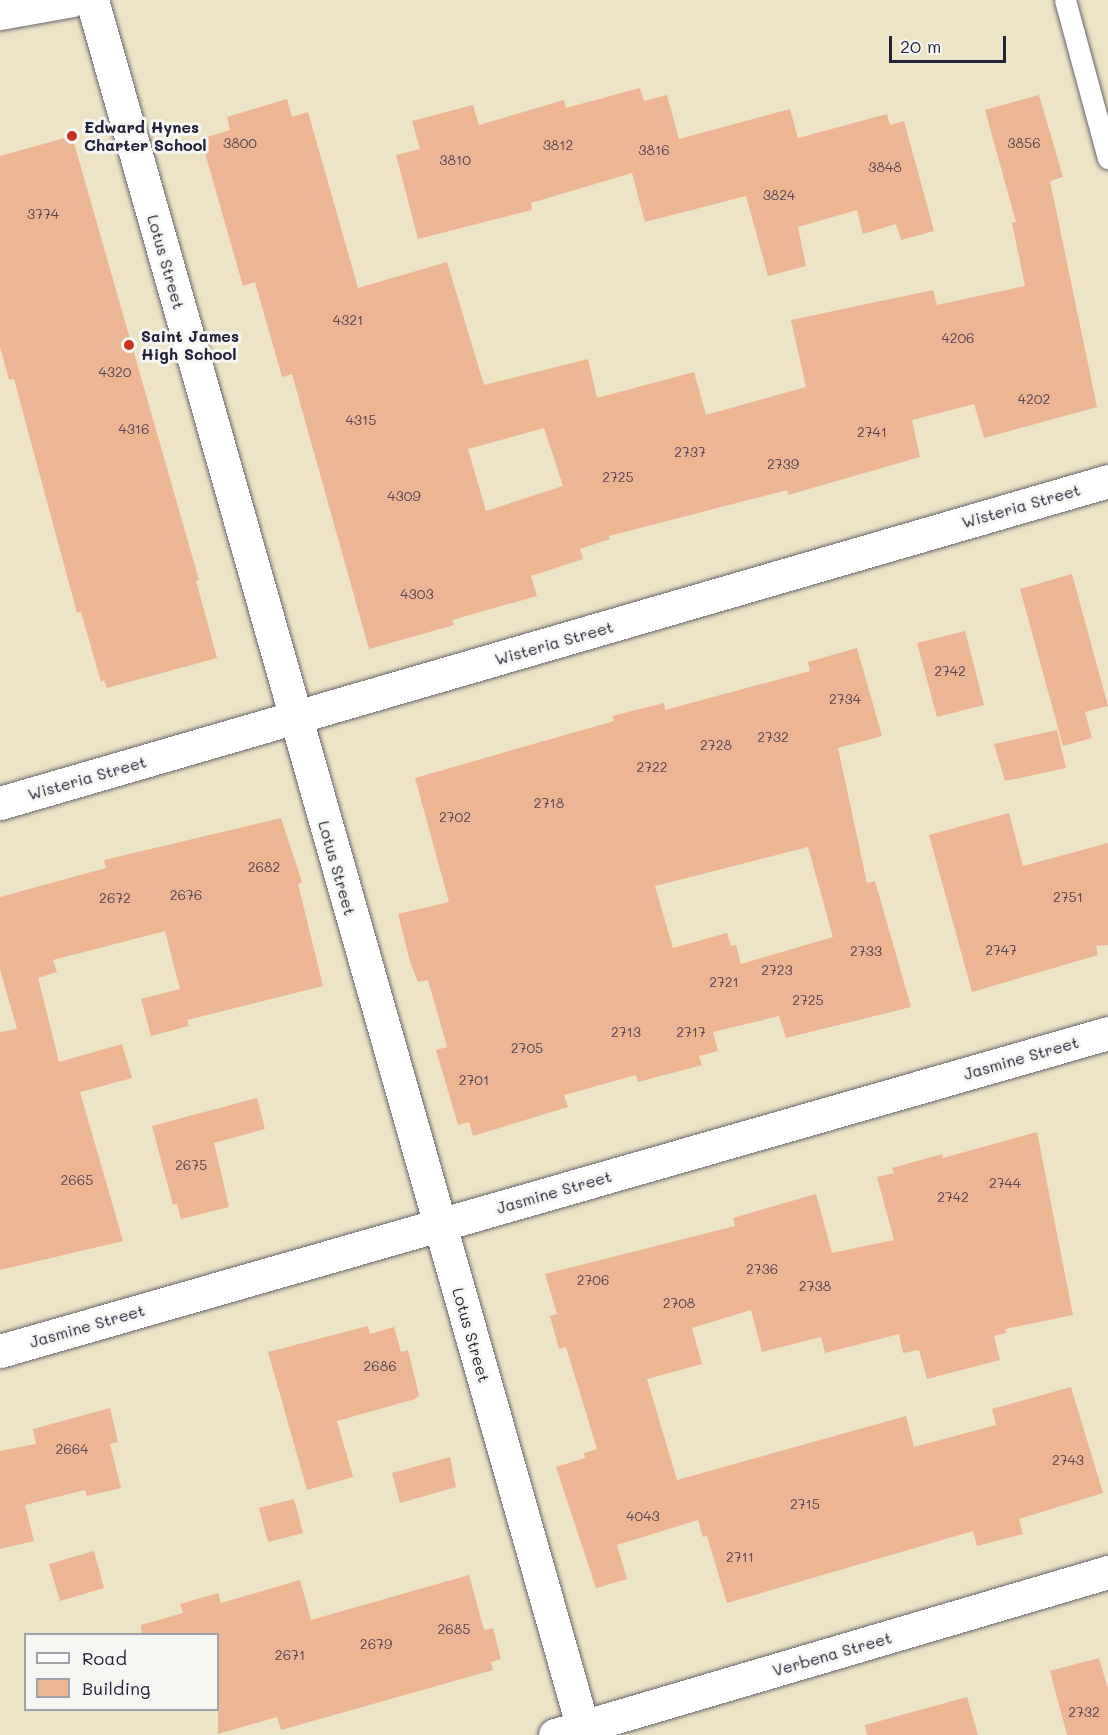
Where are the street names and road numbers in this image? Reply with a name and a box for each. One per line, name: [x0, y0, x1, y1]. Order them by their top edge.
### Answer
street label: Lotus Street: [143, 212, 189, 312]
street label: Wisteria Street: [959, 480, 1083, 532]
street label: Wisteria Street: [492, 617, 616, 669]
street label: Wisteria Street: [25, 752, 149, 804]
street label: Lotus Street: [314, 818, 360, 918]
street label: Jasmine Street: [961, 1032, 1081, 1084]
street label: Jasmine Street: [494, 1166, 614, 1218]
street label: Lotus Street: [448, 1285, 494, 1385]
street label: Jasmine Street: [27, 1300, 147, 1352]
street label: Verbena Street: [770, 1628, 894, 1680]

